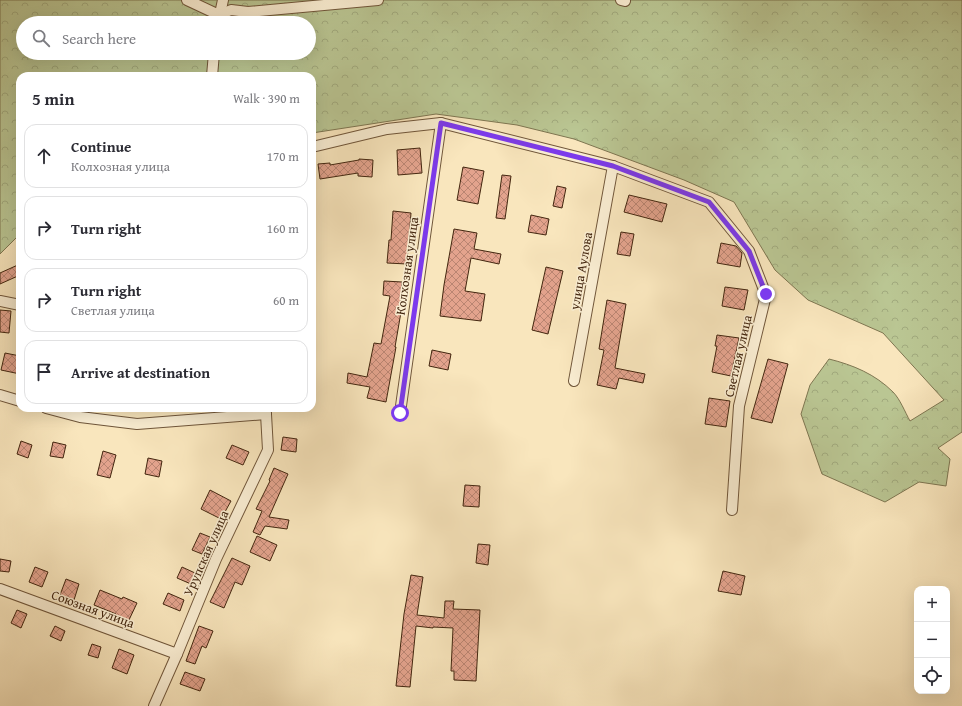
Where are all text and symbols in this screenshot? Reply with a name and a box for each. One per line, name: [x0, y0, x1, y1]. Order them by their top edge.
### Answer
search box: [16, 16, 316, 60]
icon: search: [30, 27, 52, 49]
text: Search here: [62, 28, 136, 49]
text: 5 min: [32, 86, 74, 111]
text: Walk · 390 m: [233, 89, 300, 108]
text: Continue: [71, 136, 132, 157]
icon: ahead: [33, 145, 55, 167]
text: 170 m: [267, 147, 299, 166]
text: Колхозная улица: [71, 157, 170, 176]
street label: Колхозная улица: [391, 215, 423, 316]
icon: right: [33, 217, 55, 239]
text: Turn right: [71, 218, 142, 239]
text: 160 m: [267, 219, 299, 238]
street label: улица Аулова: [565, 230, 597, 312]
text: Turn right: [71, 280, 142, 301]
route end: [757, 285, 775, 303]
icon: right: [33, 289, 55, 311]
text: 60 m: [273, 291, 299, 310]
text: Светлая улица: [71, 301, 155, 320]
street label: Светлая улица: [719, 312, 757, 399]
icon: arrive: [33, 361, 55, 383]
text: Arrive at destination: [71, 362, 210, 383]
route start: [391, 404, 409, 422]
street label: Урупская улица: [179, 506, 234, 599]
street label: Союзная улица: [49, 585, 138, 633]
map controls: [914, 586, 950, 694]
button: +: [914, 586, 950, 622]
button: −: [914, 622, 950, 658]
button: locate: [914, 658, 950, 694]

